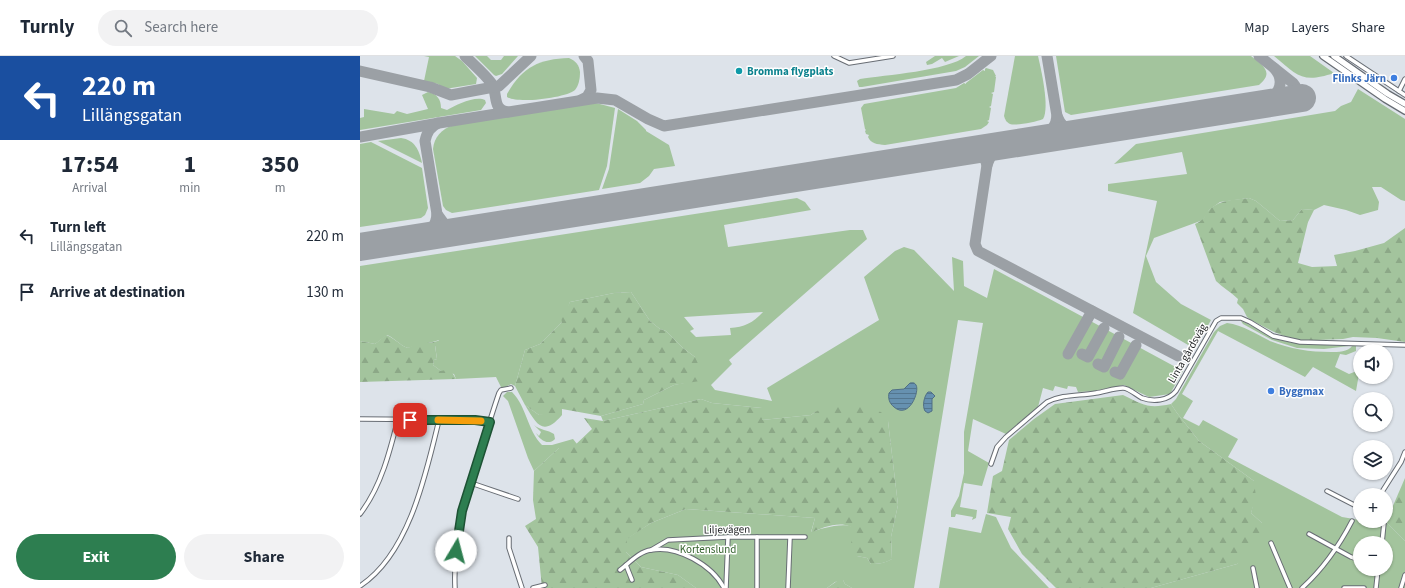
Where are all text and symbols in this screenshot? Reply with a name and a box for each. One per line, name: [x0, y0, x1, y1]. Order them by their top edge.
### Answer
search box: [98, 10, 378, 46]
text: Turnly: [20, 14, 74, 41]
icon: search: [112, 17, 134, 39]
text: Search here: [144, 17, 218, 38]
text: Map: [1244, 18, 1269, 38]
text: Layers: [1291, 18, 1329, 38]
text: Share: [1351, 18, 1385, 38]
place label: Bromma flygplats: [747, 64, 834, 79]
text: 220 m: [82, 66, 156, 106]
marker: Bromma flygplats: [734, 66, 744, 76]
place label: Flinks Järn: [1333, 71, 1386, 86]
icon: left: [16, 72, 68, 124]
marker: Flinks Järn: [1389, 73, 1399, 83]
text: Lillängsgatan: [82, 103, 182, 128]
text: 17:54: [61, 147, 119, 182]
text: 1: [184, 147, 196, 182]
text: 350: [261, 147, 299, 182]
text: Arrival: [72, 179, 107, 197]
text: min: [179, 179, 200, 197]
text: m: [275, 179, 286, 197]
text: Turn left: [50, 217, 106, 238]
icon: left: [16, 225, 38, 247]
text: 220 m: [306, 226, 344, 247]
text: Lillängsgatan: [50, 238, 122, 256]
icon: arrive: [16, 281, 38, 303]
text: Arrive at destination: [50, 282, 185, 303]
text: 130 m: [306, 282, 344, 303]
street label: Linta gårdsväg: [1164, 320, 1211, 386]
map controls: [1353, 344, 1393, 576]
button: sound: [1353, 344, 1393, 384]
place label: Byggmax: [1279, 384, 1324, 399]
marker: Byggmax: [1266, 386, 1276, 396]
button: search: [1353, 392, 1393, 432]
pin: [393, 403, 427, 437]
icon: arrive: [399, 409, 421, 431]
button: layers: [1353, 440, 1393, 480]
button: +: [1353, 488, 1393, 528]
street label: Liljevägen: [704, 522, 750, 537]
position arrow: [435, 530, 477, 572]
button: Exit: [16, 534, 176, 580]
button: Share: [184, 534, 344, 580]
button: −: [1353, 536, 1393, 576]
park label: Kortenslund: [680, 542, 736, 557]

